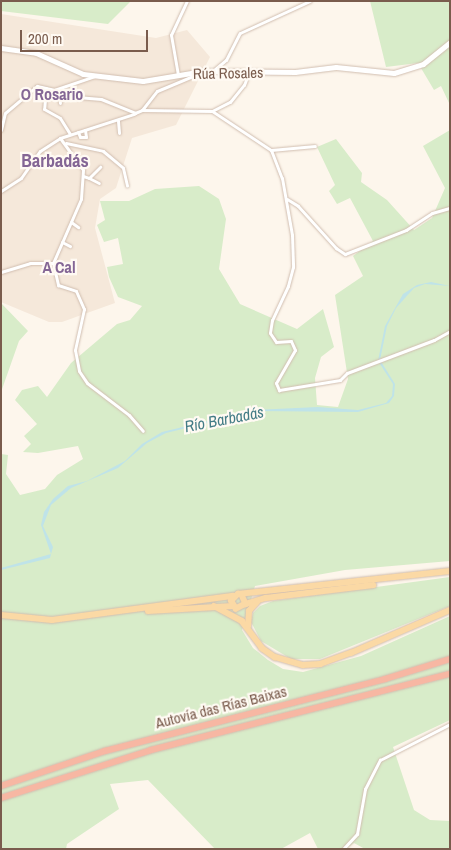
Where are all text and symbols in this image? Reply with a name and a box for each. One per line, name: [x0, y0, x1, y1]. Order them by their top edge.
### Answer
scale bar: [22, 20, 150, 52]
text: 200 m: [28, 28, 62, 49]
street label: Rúa Rosales: [193, 63, 263, 83]
district label: O Rosario: [21, 84, 83, 104]
district label: Barbadás: [21, 150, 89, 172]
district label: A Cal: [42, 257, 76, 277]
water label: Río Barbadás: [183, 402, 265, 436]
street label: Autovía das Rías Baixas: [153, 682, 289, 732]

